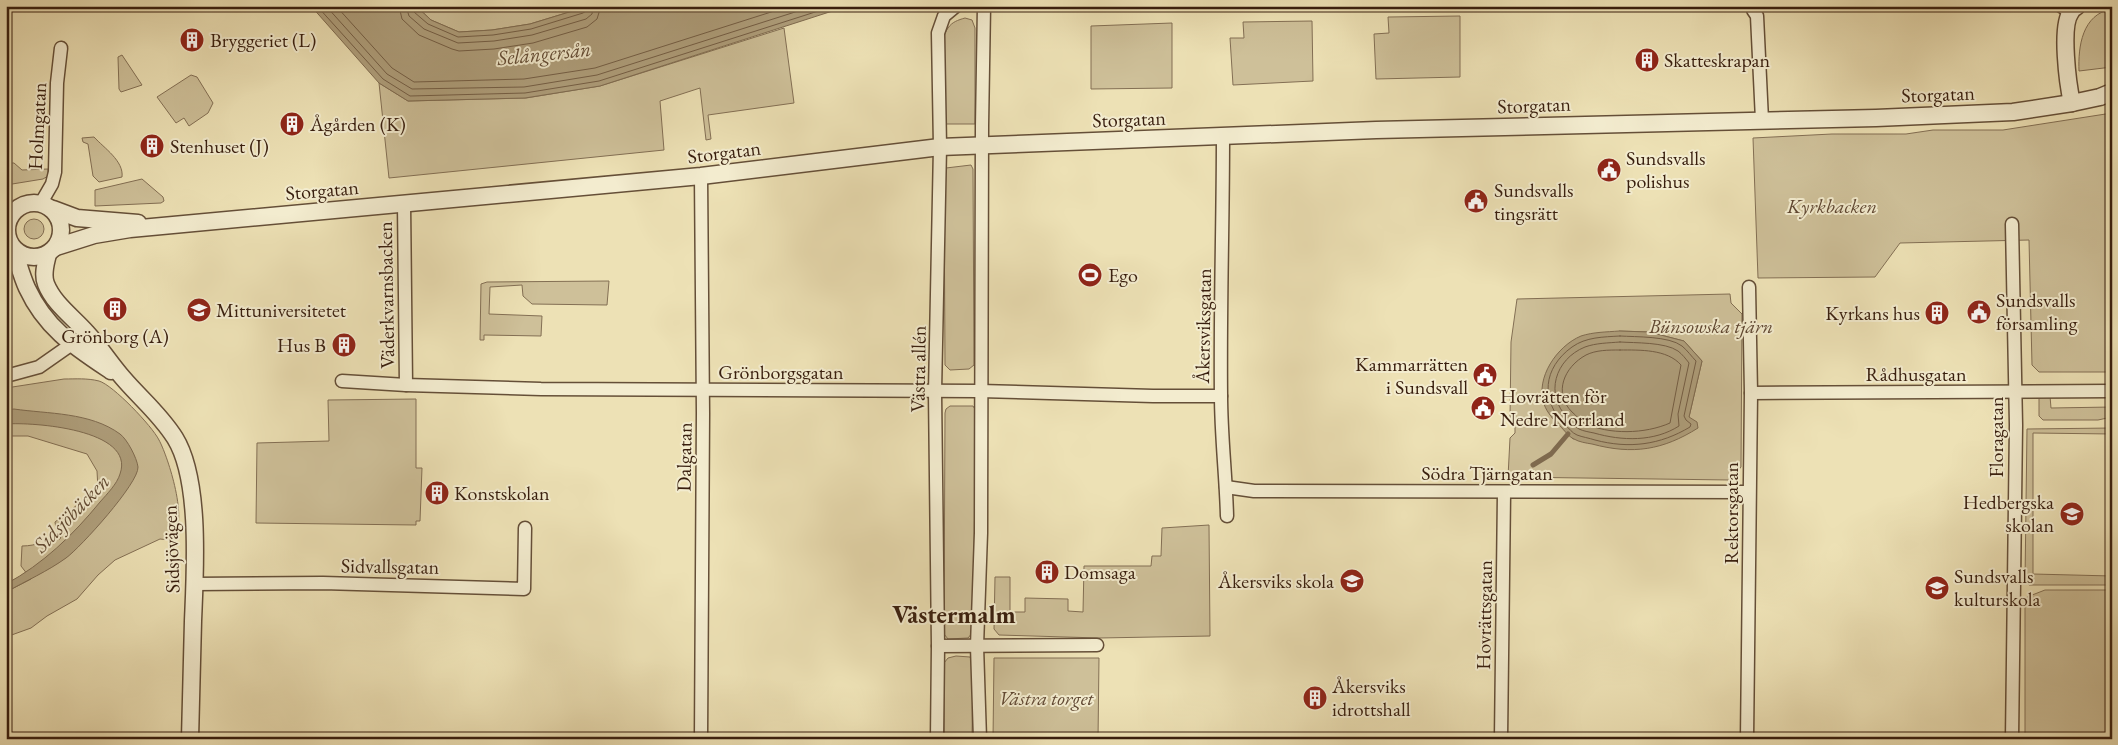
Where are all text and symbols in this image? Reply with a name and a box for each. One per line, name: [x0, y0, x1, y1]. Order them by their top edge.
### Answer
building icon: Bryggeriet (L): [179, 27, 205, 53]
place label: Bryggeriet (L): [210, 27, 316, 53]
water label: Selångersån: [495, 35, 592, 71]
building icon: Skatteskrapan: [1634, 47, 1660, 73]
place label: Skatteskrapan: [1664, 47, 1770, 73]
street label: Storgatan: [1901, 80, 1976, 108]
street label: Holmgatan: [22, 81, 52, 170]
street label: Storgatan: [1497, 91, 1572, 119]
street label: Storgatan: [1092, 105, 1167, 133]
building icon: Ågården (K): [279, 111, 305, 137]
place label: Ågården (K): [309, 111, 406, 137]
building icon: Stenhuset (J): [139, 133, 165, 159]
place label: Stenhuset (J): [170, 133, 269, 159]
street label: Storgatan: [686, 135, 763, 169]
place label: Sundsvalls polishus: [1626, 145, 1705, 194]
public building icon: Sundsvalls polishus: [1596, 157, 1622, 183]
street label: Storgatan: [284, 174, 360, 206]
place label: Sundsvalls tingsrätt: [1494, 177, 1573, 226]
public building icon: Sundsvalls tingsrätt: [1463, 188, 1489, 214]
park label: Kyrkbacken: [1786, 193, 1877, 219]
street label: Väderkvarnsbacken: [372, 221, 400, 369]
sports icon: Ego: [1077, 262, 1103, 288]
place label: Ego: [1108, 262, 1138, 288]
street label: Åkersviksgatan: [1189, 268, 1217, 385]
place label: Sundsvalls församling: [1996, 287, 2078, 336]
building icon: Grönborg (A): [102, 296, 128, 322]
school or university icon: Mittuniversitetet: [186, 297, 212, 323]
place label: Mittuniversitetet: [216, 297, 347, 323]
public building icon: Sundsvalls församling: [1966, 299, 1992, 325]
place label: Kyrkans hus: [1825, 300, 1920, 326]
building icon: Kyrkans hus: [1924, 300, 1950, 326]
park label: Bünsowska tjärn: [1648, 313, 1773, 339]
place label: Grönborg (A): [61, 323, 169, 349]
street label: Västra allén: [904, 325, 932, 413]
place label: Hus B: [277, 332, 326, 358]
building icon: Hus B: [331, 332, 357, 358]
place label: Kammarrätten i Sundsvall: [1355, 351, 1468, 400]
street label: Grönborgsgatan: [718, 359, 844, 385]
street label: Rådhusgatan: [1865, 361, 1967, 387]
public building icon: Kammarrätten i Sundsvall: [1472, 362, 1498, 388]
place label: Hovrätten för Nedre Norrland: [1500, 383, 1625, 432]
public building icon: Hovrätten för Nedre Norrland: [1470, 395, 1496, 421]
street label: Floragatan: [1983, 396, 2009, 478]
street label: Dalgatan: [670, 422, 698, 492]
street label: Södra Tjärngatan: [1421, 460, 1553, 486]
street label: Rektorsgatan: [1718, 461, 1744, 564]
water label: Sidsjöbäcken: [26, 468, 115, 559]
building icon: Konstskolan: [424, 480, 450, 506]
place label: Konstskolan: [454, 480, 550, 506]
place label: Hedbergska skolan: [1963, 489, 2054, 538]
school or university icon: Hedbergska skolan: [2059, 501, 2085, 527]
street label: Sidsjövägen: [156, 504, 186, 594]
street label: Sidvallsgatan: [341, 552, 440, 580]
building icon: Domsaga: [1034, 559, 1060, 585]
place label: Domsaga: [1064, 559, 1136, 585]
street label: Hovrättsgatan: [1470, 559, 1498, 670]
place label: Sundsvalls kulturskola: [1954, 563, 2040, 612]
place label: Åkersviks skola: [1217, 568, 1334, 594]
school or university icon: Åkersviks skola: [1339, 568, 1365, 594]
school or university icon: Sundsvalls kulturskola: [1924, 575, 1950, 601]
district label: Västermalm: [892, 598, 1016, 630]
place label: Åkersviks idrottshall: [1331, 673, 1411, 722]
park label: Västra torget: [999, 685, 1094, 711]
building icon: Åkersviks idrottshall: [1302, 685, 1328, 711]

